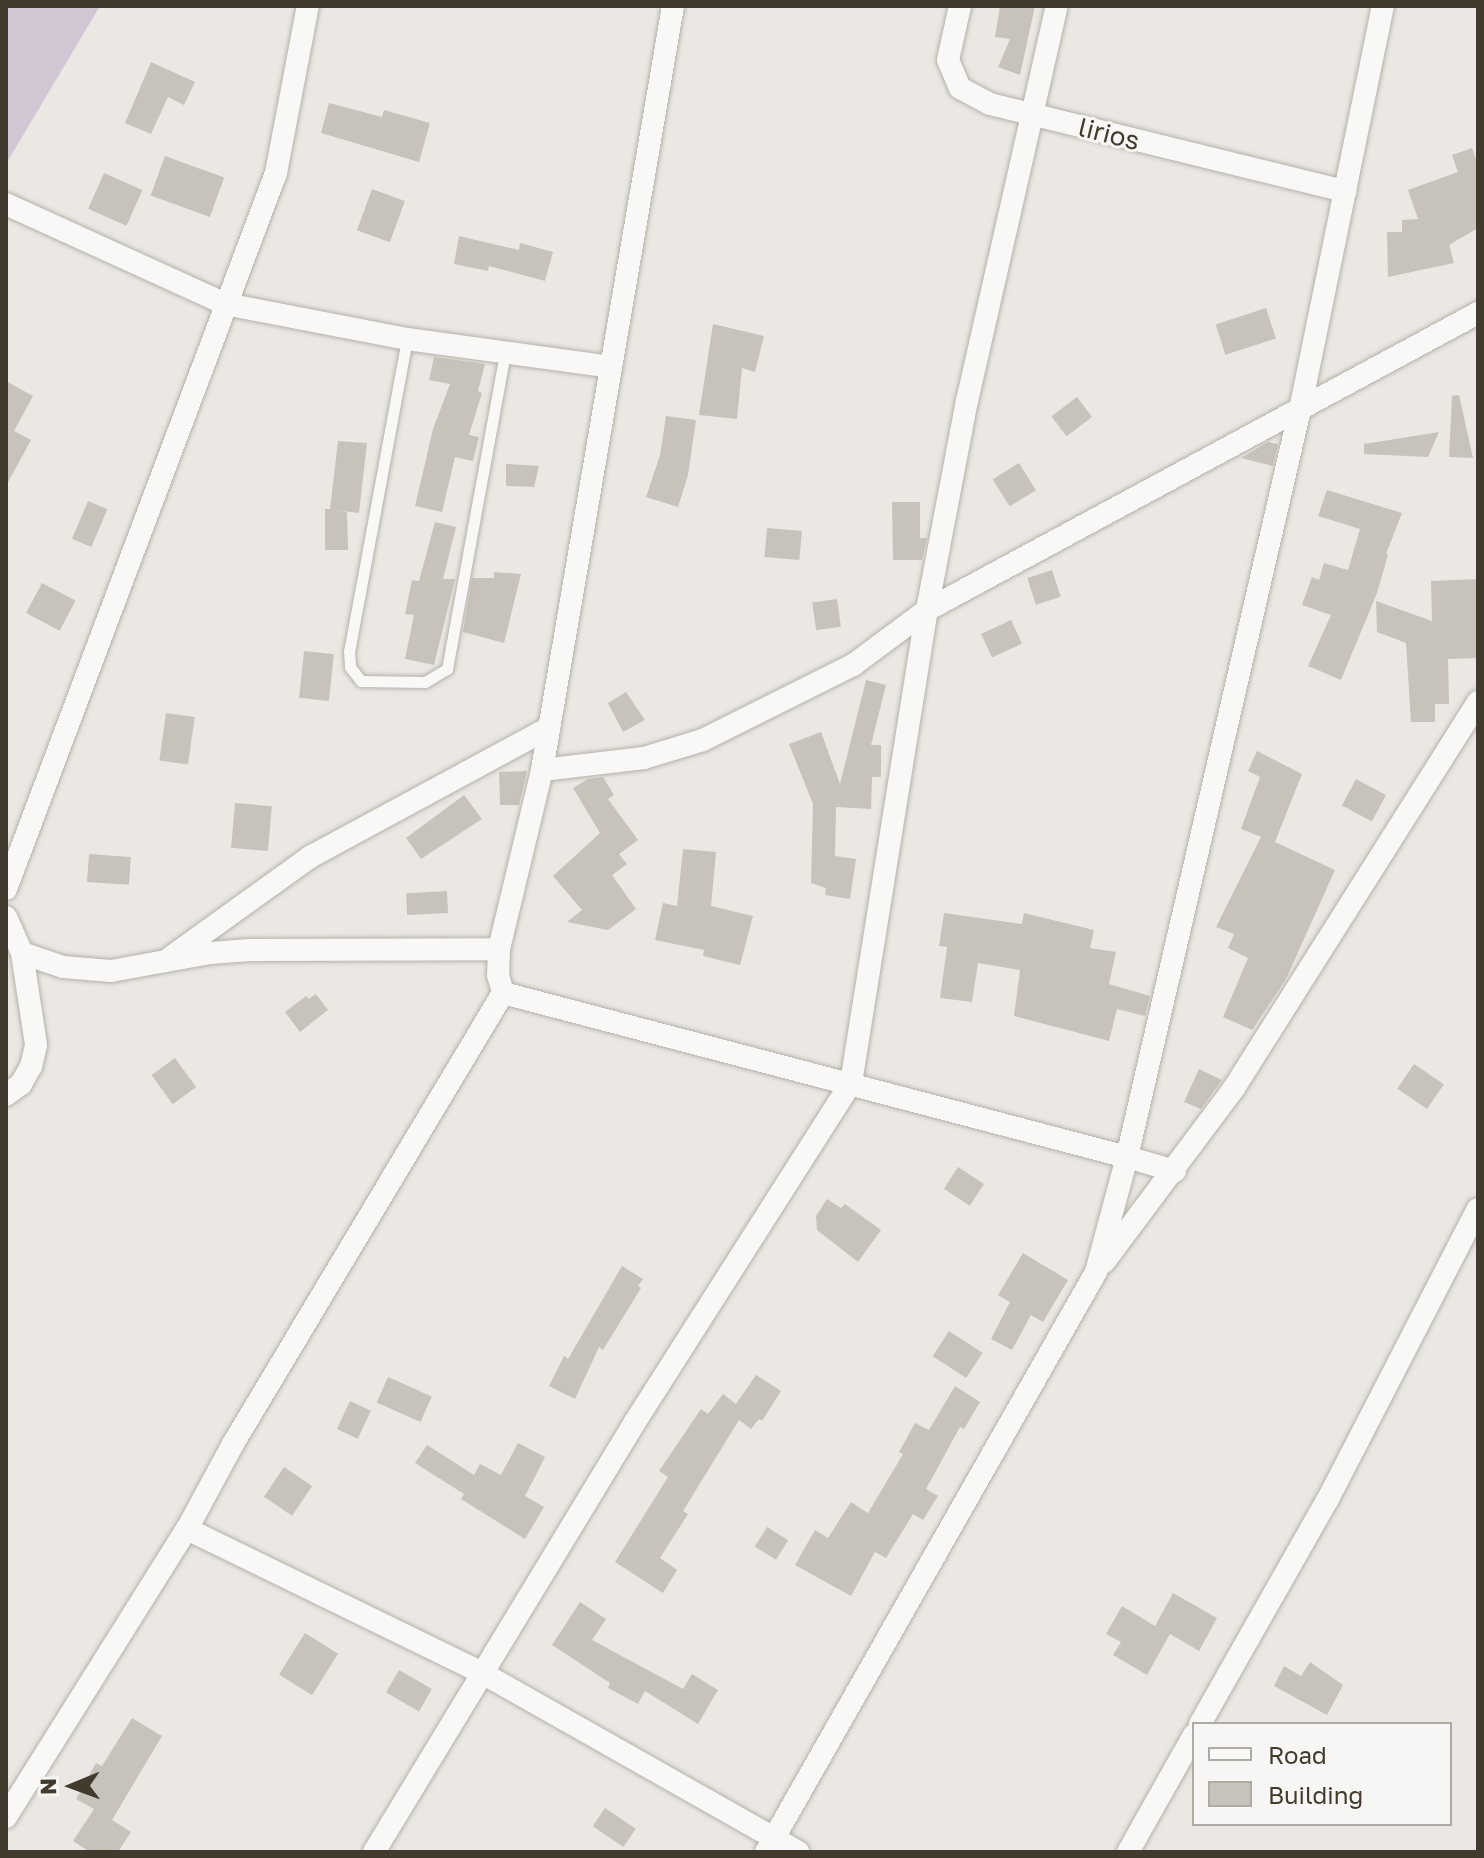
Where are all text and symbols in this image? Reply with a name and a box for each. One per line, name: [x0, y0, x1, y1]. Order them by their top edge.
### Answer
street label: lirios: [1075, 111, 1143, 157]
legend: [1192, 1722, 1452, 1826]
text: Road: [1268, 1740, 1327, 1769]
north arrow: [32, 1746, 112, 1826]
text: N: [34, 1778, 61, 1795]
text: Building: [1268, 1780, 1363, 1809]

